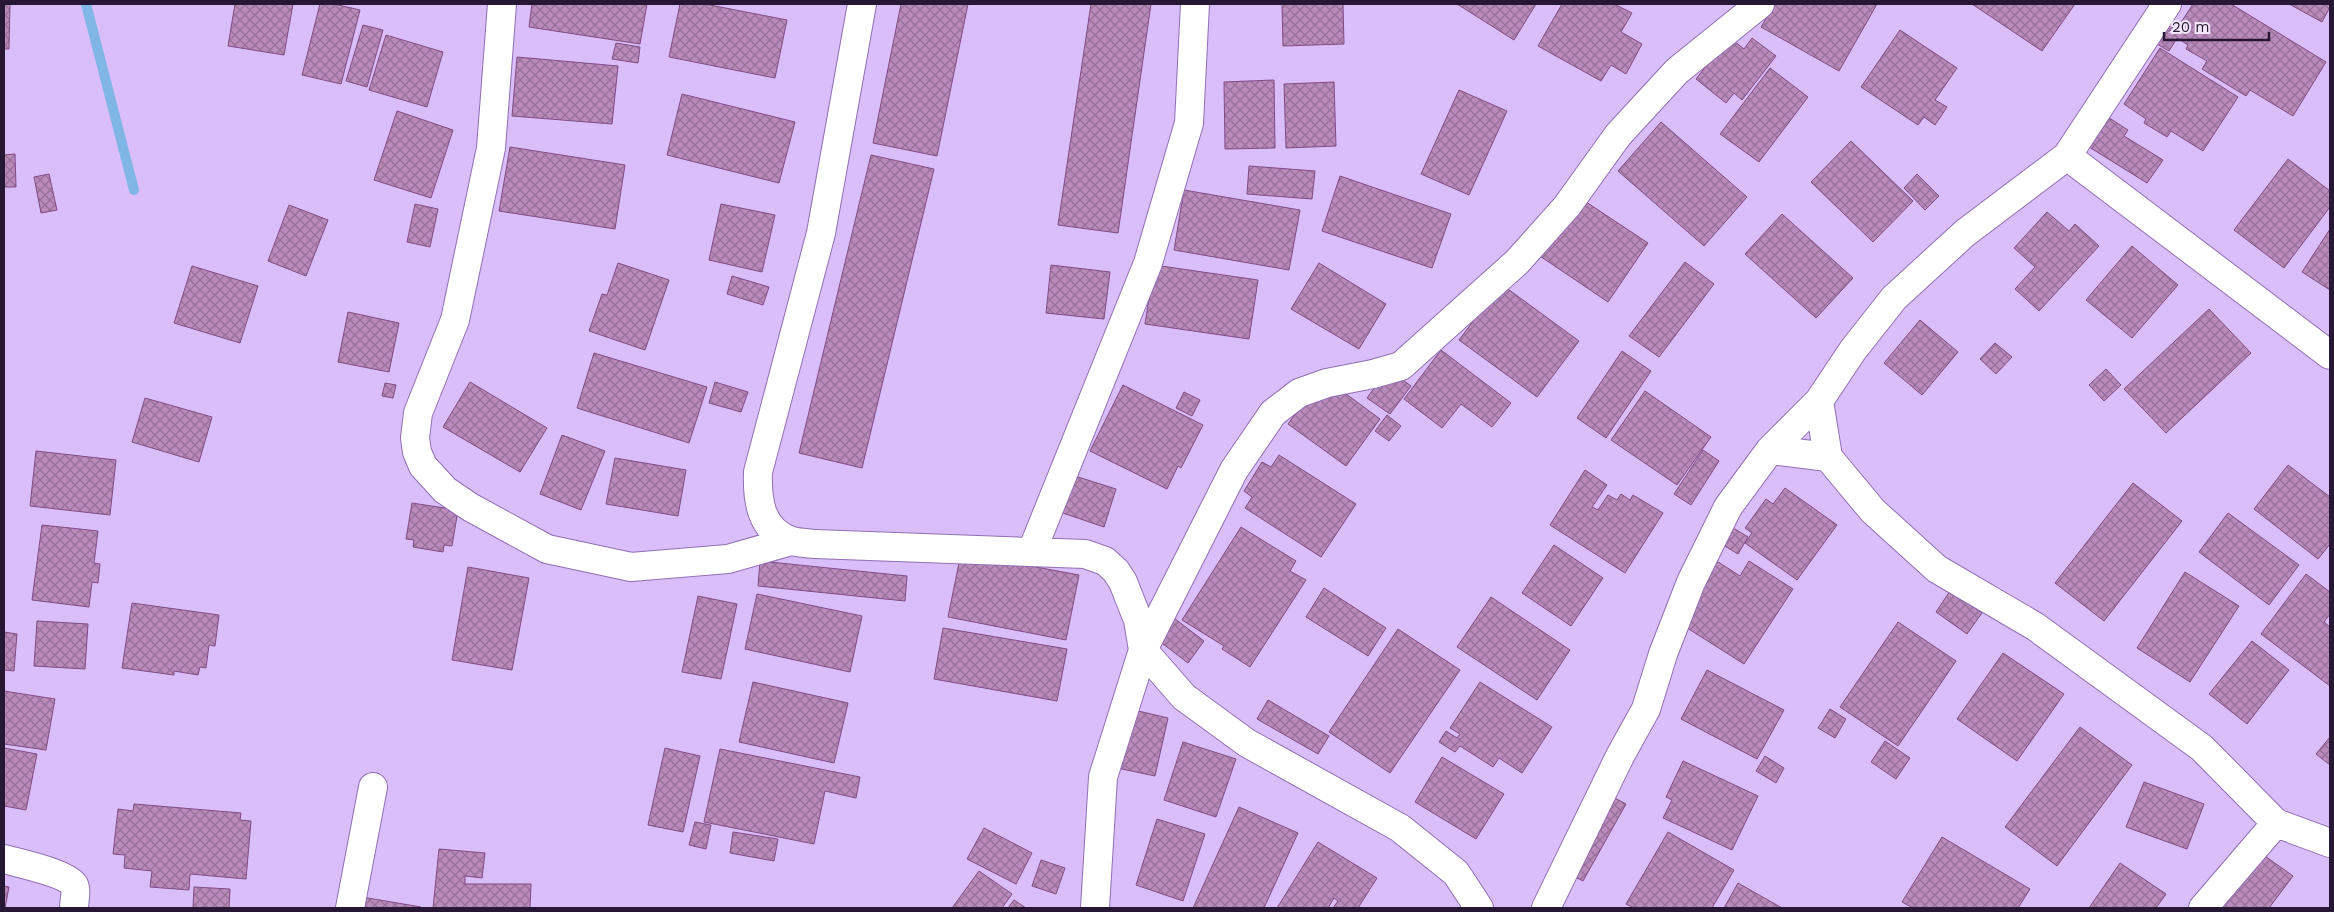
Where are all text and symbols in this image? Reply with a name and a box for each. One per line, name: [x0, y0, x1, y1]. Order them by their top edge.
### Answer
scale bar: [2164, 10, 2269, 42]
text: 20 m: [2172, 18, 2210, 36]

